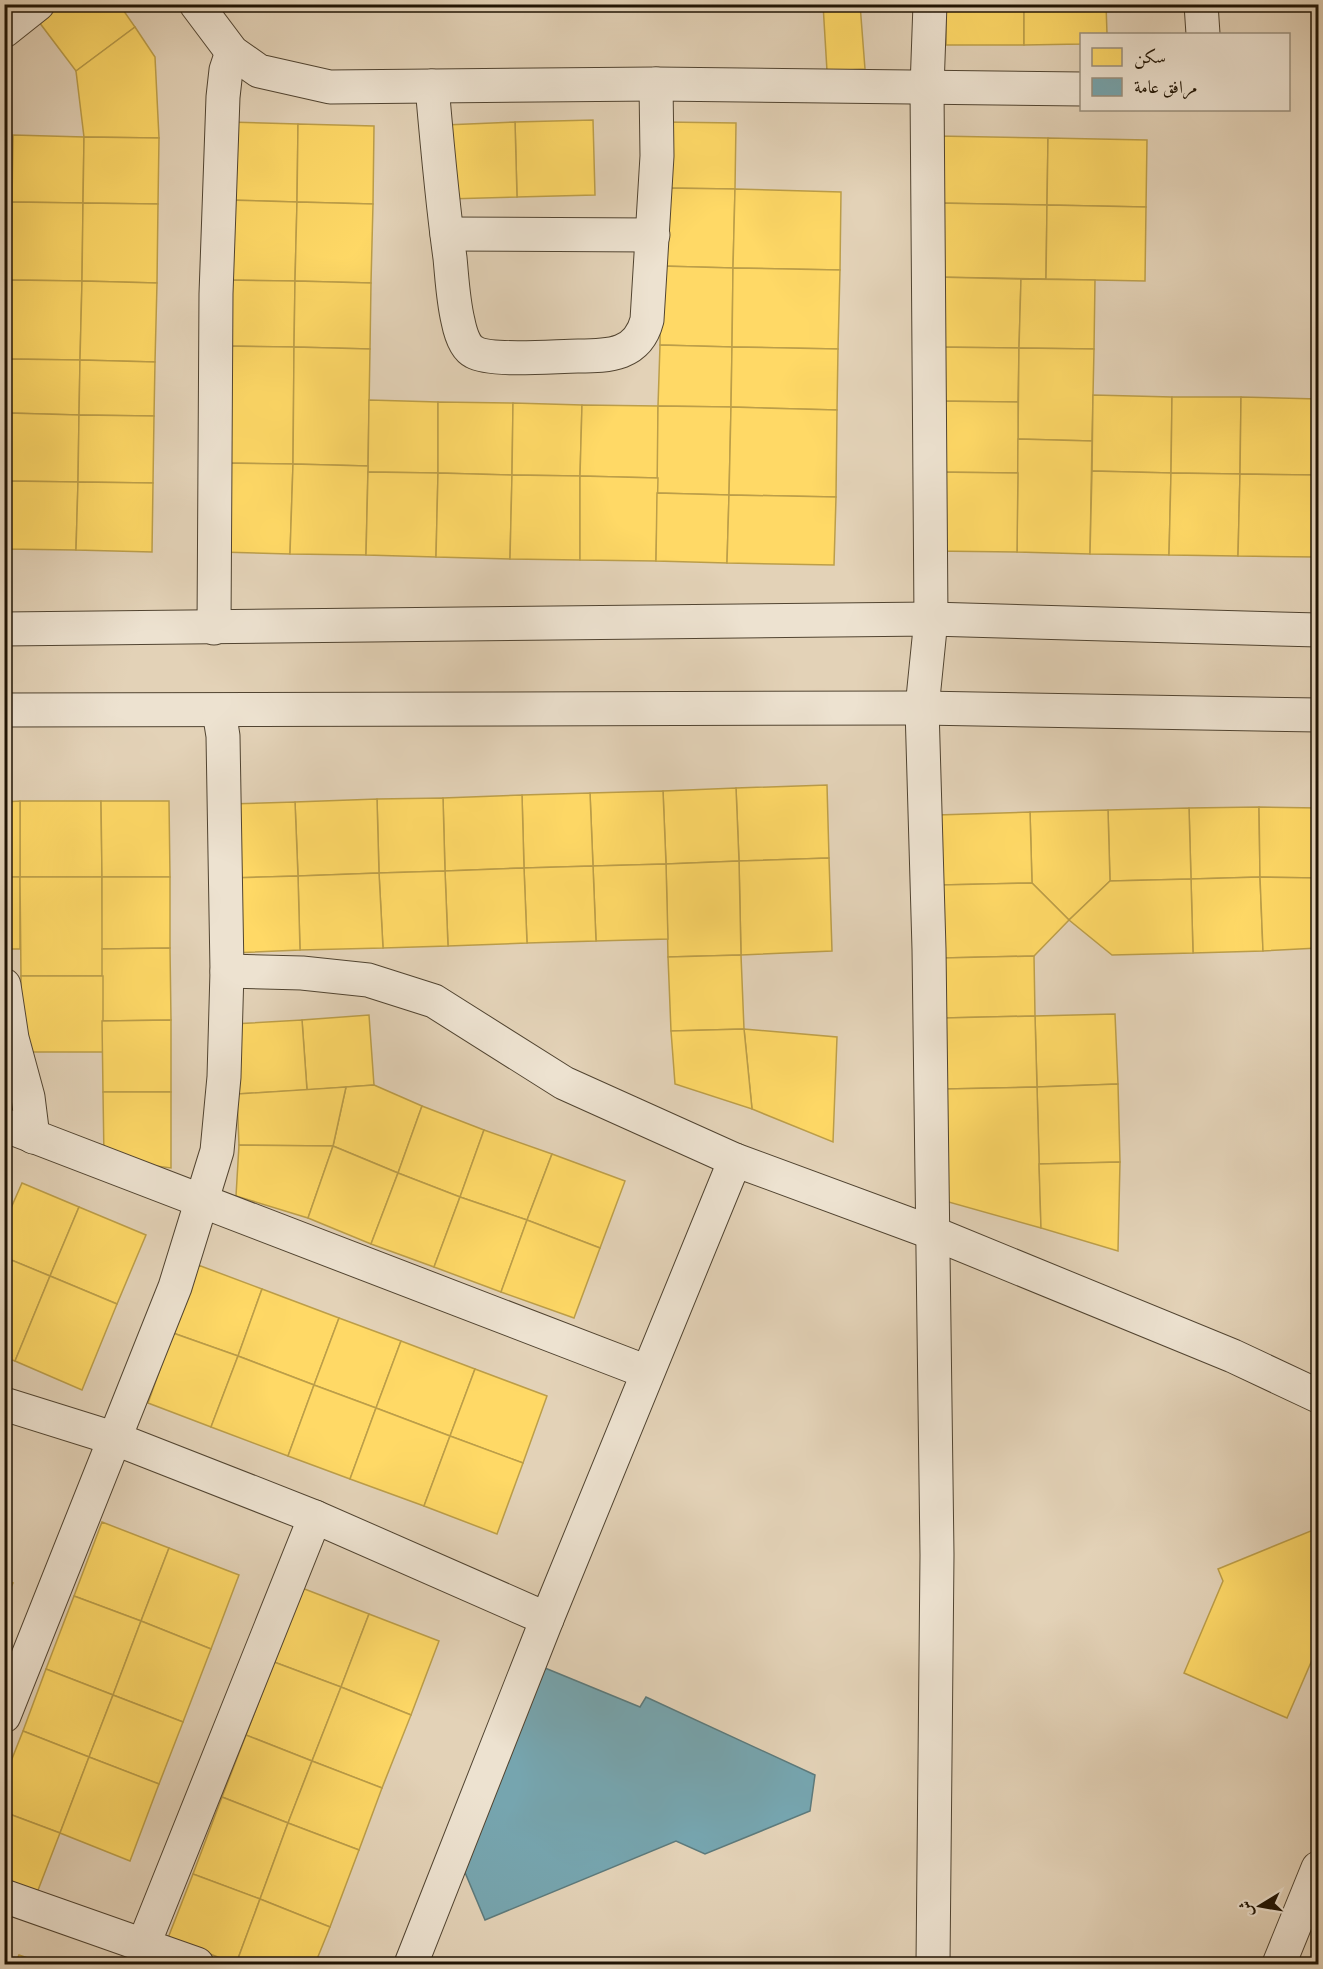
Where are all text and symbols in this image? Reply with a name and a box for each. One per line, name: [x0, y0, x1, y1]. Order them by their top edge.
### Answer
legend: [1080, 33, 1290, 111]
text: سكن: [1134, 46, 1166, 69]
text: مرافق عامة: [1134, 76, 1198, 100]
north arrow: [1230, 1876, 1290, 1936]
text: ش: [1235, 1899, 1258, 1918]

